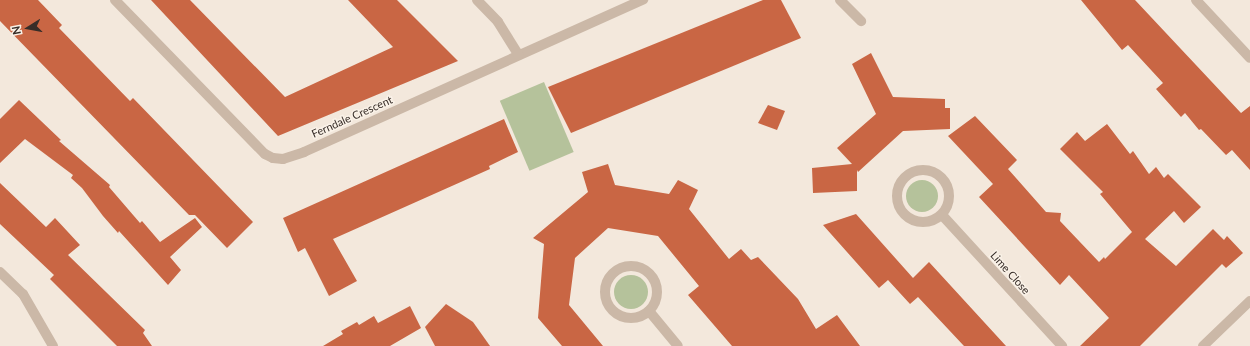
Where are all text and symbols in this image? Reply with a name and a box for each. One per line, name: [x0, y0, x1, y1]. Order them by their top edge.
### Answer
north arrow: [8, 8, 48, 48]
text: N: [9, 25, 23, 36]
street label: Ferndale Crescent: [309, 93, 395, 141]
street label: Lime Close: [987, 249, 1033, 297]

